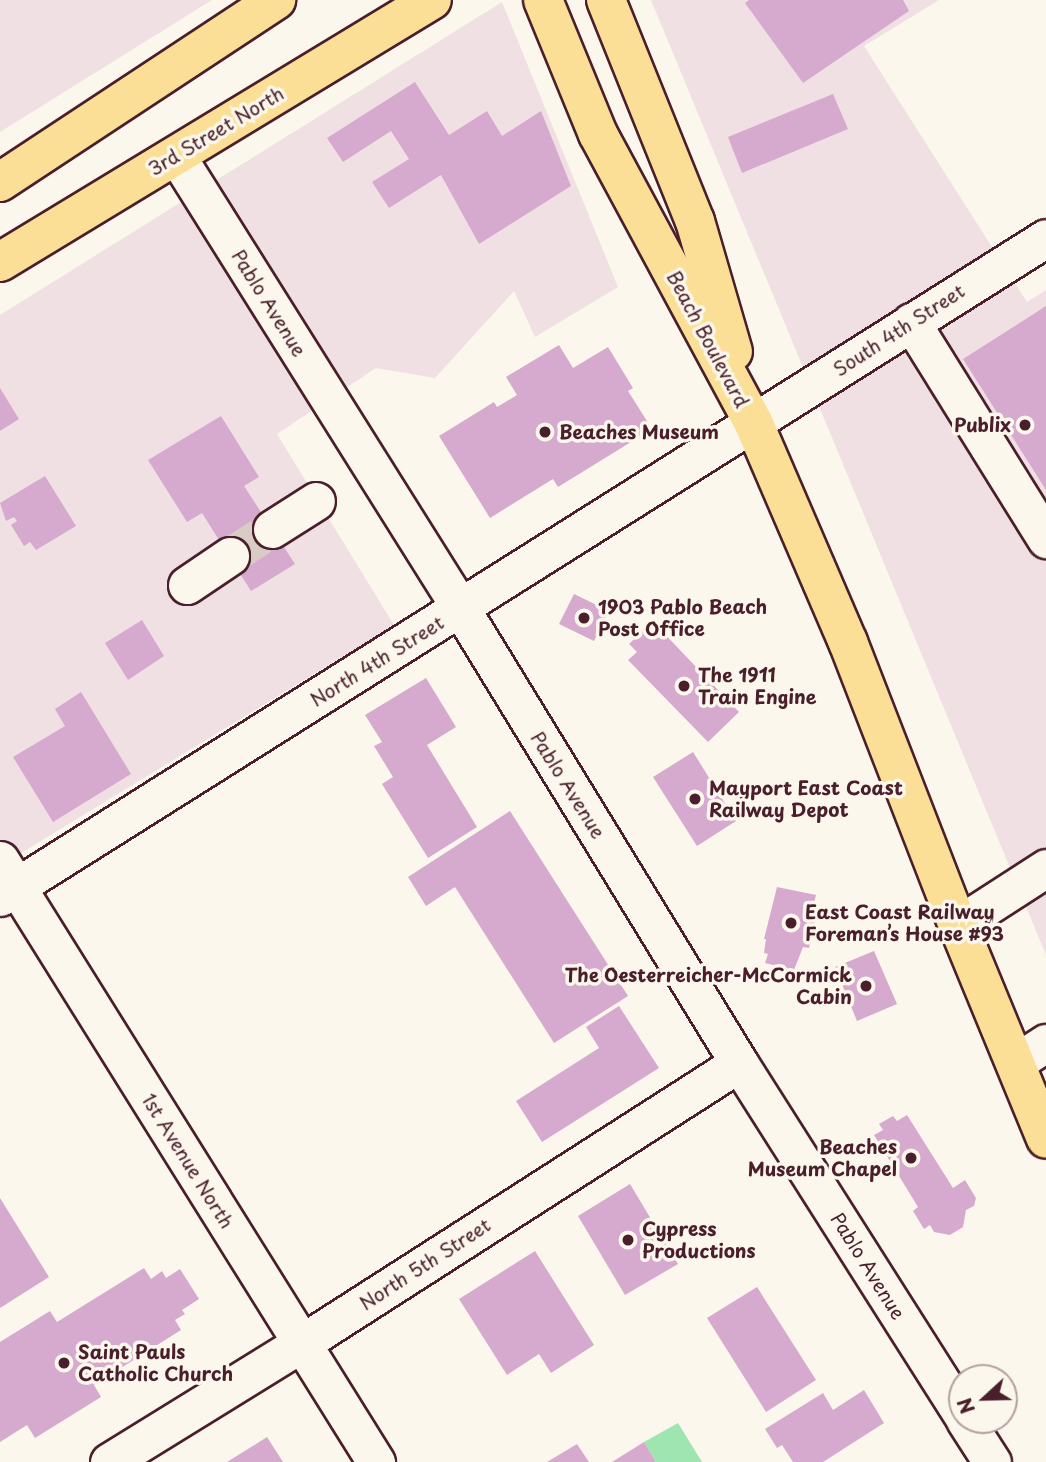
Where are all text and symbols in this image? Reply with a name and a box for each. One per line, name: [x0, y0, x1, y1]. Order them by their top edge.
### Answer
street label: 3rd Street North: [144, 81, 288, 181]
street label: Pablo Avenue: [228, 246, 310, 360]
street label: Beach Boulevard: [662, 266, 754, 412]
street label: South 4th Street: [829, 279, 969, 381]
place label: Publix: [954, 414, 1011, 436]
marker: Publix: [1017, 417, 1033, 433]
place label: Beaches Museum: [559, 421, 721, 443]
marker: Beaches Museum: [537, 424, 553, 440]
place label: 1903 Pablo Beach Post Office: [598, 596, 767, 640]
marker: 1903 Pablo Beach Post Office: [576, 610, 592, 626]
street label: North 4th Street: [306, 611, 448, 711]
place label: The 1911 Train Engine: [698, 664, 817, 708]
marker: The 1911 Train Engine: [676, 678, 692, 694]
street label: Pablo Avenue: [527, 728, 609, 842]
place label: Mayport East Coast Railway Depot: [709, 777, 903, 821]
marker: Mayport East Coast Railway Depot: [687, 791, 703, 807]
place label: East Coast Railway Foreman’s House #93: [805, 901, 1004, 945]
marker: East Coast Railway Foreman’s House #93: [783, 915, 799, 931]
place label: The Oesterreicher-McCormick Cabin: [563, 964, 852, 1008]
marker: The Oesterreicher-McCormick Cabin: [858, 978, 874, 994]
street label: 1st Avenue North: [137, 1089, 239, 1233]
place label: Beaches Museum Chapel: [748, 1136, 897, 1180]
marker: Beaches Museum Chapel: [903, 1150, 919, 1166]
street label: Pablo Avenue: [827, 1209, 909, 1323]
street label: North 5th Street: [355, 1213, 495, 1315]
place label: Cypress Productions: [642, 1218, 756, 1262]
marker: Cypress Productions: [620, 1232, 636, 1248]
place label: Saint Pauls Catholic Church: [78, 1341, 234, 1385]
marker: Saint Pauls Catholic Church: [56, 1355, 72, 1371]
north arrow: [948, 1364, 1018, 1434]
text: N: [950, 1394, 981, 1418]

